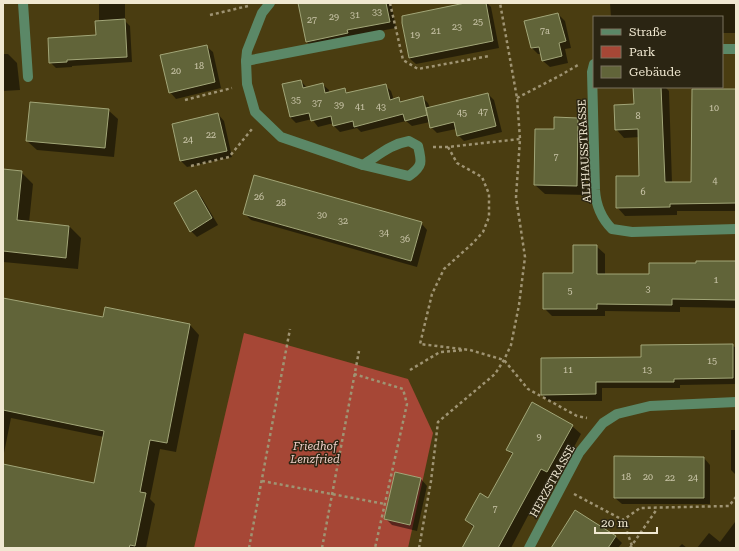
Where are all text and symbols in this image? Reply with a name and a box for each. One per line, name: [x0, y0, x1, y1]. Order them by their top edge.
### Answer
house number: 33: [372, 7, 382, 17]
house number: 31: [350, 10, 360, 20]
house number: 29: [329, 12, 339, 22]
house number: 27: [307, 15, 317, 25]
legend: [593, 16, 723, 88]
house number: 25: [473, 17, 483, 27]
house number: 23: [452, 22, 462, 32]
text: Straße: [629, 25, 667, 39]
house number: 21: [431, 26, 441, 36]
house number: 7a: [540, 26, 550, 36]
house number: 19: [410, 30, 420, 40]
text: Park: [629, 45, 656, 59]
house number: 18: [194, 61, 204, 71]
text: Gebäude: [629, 65, 681, 79]
house number: 20: [171, 66, 181, 76]
house number: 35: [291, 95, 301, 105]
house number: 37: [312, 98, 322, 108]
street label: ALTHAUSSTRASSE: [575, 99, 594, 203]
house number: 39: [334, 100, 344, 110]
house number: 41: [355, 102, 365, 112]
house number: 43: [376, 102, 386, 112]
house number: 10: [709, 103, 719, 113]
house number: 47: [478, 107, 488, 117]
house number: 45: [457, 108, 467, 118]
house number: 8: [635, 111, 641, 121]
house number: 22: [206, 130, 216, 140]
house number: 24: [183, 135, 193, 145]
house number: 7: [553, 152, 559, 162]
house number: 4: [712, 176, 718, 186]
house number: 6: [640, 187, 646, 197]
house number: 26: [254, 192, 264, 202]
house number: 28: [276, 198, 286, 208]
house number: 30: [317, 210, 327, 220]
house number: 32: [338, 216, 348, 226]
house number: 34: [379, 228, 389, 238]
house number: 36: [400, 234, 410, 244]
house number: 1: [713, 275, 719, 285]
house number: 3: [645, 284, 651, 294]
house number: 5: [567, 286, 573, 296]
house number: 15: [707, 356, 717, 366]
house number: 11: [563, 365, 573, 375]
house number: 13: [642, 365, 652, 375]
house number: 9: [536, 432, 542, 442]
park label: Friedhof Lenzfried: [289, 440, 340, 466]
street label: HERZSTRASSE: [527, 443, 578, 520]
house number: 18: [621, 472, 631, 482]
house number: 20: [643, 472, 653, 482]
house number: 22: [665, 473, 675, 483]
house number: 24: [688, 473, 698, 483]
house number: 7: [492, 504, 498, 514]
scale bar: [595, 509, 657, 535]
text: 20 m: [601, 516, 628, 530]

